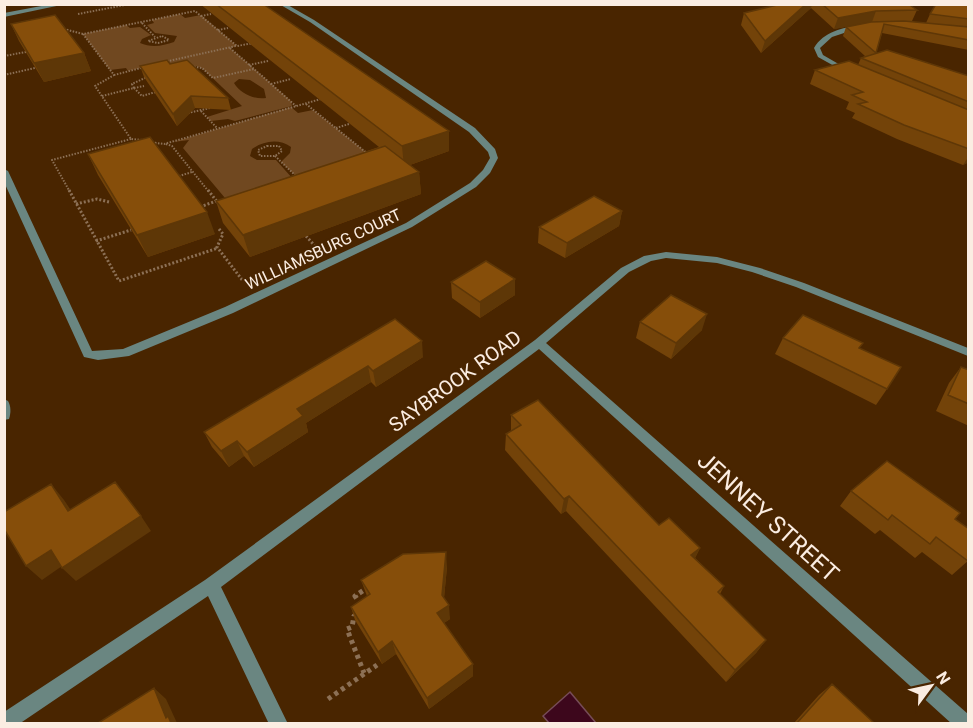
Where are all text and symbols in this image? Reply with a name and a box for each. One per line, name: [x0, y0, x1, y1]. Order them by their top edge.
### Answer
street label: WILLIAMSBURG COURT: [242, 205, 405, 294]
street label: SAYBROOK ROAD: [384, 325, 526, 437]
street label: JENNEY STREET: [692, 446, 844, 588]
north arrow: [901, 656, 961, 716]
text: N: [932, 668, 954, 688]

